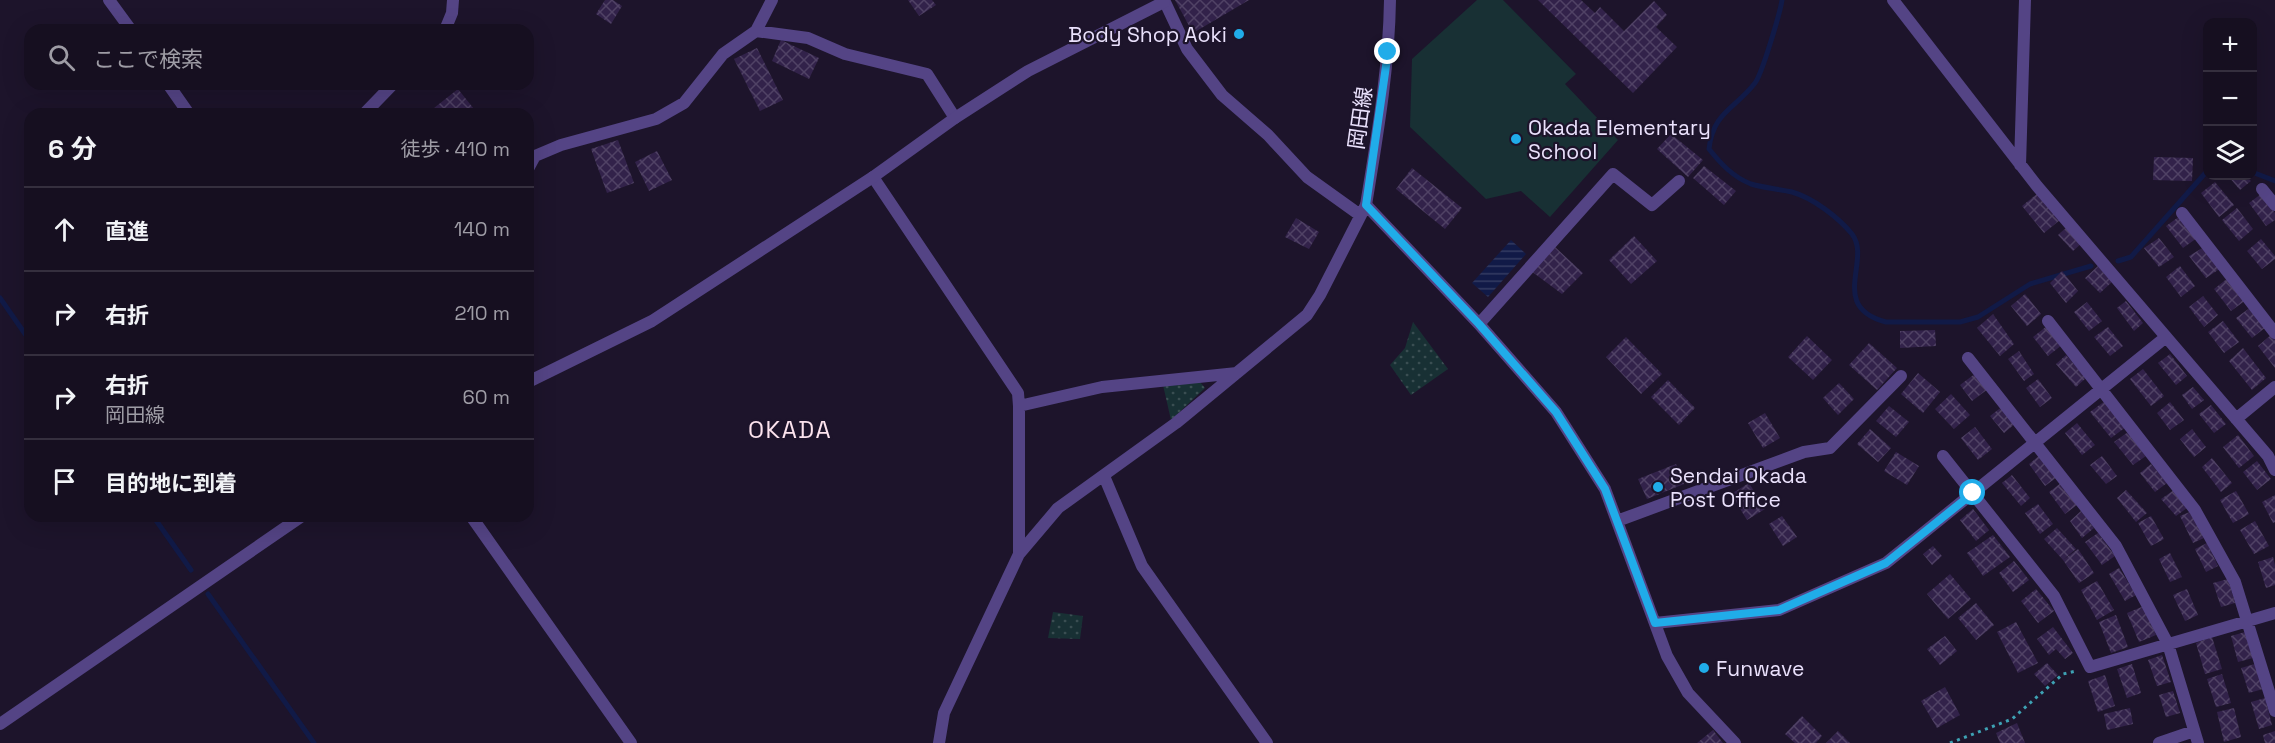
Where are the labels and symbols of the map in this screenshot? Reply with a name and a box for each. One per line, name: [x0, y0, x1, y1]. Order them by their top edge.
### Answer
place label: Body Shop Aoki: [1068, 21, 1227, 48]
marker: Body Shop Aoki: [1232, 27, 1246, 41]
route end: [1374, 38, 1400, 64]
street label: 岡田線: [1342, 85, 1378, 151]
place label: Okada Elementary School: [1528, 114, 1711, 165]
marker: Okada Elementary School: [1509, 132, 1523, 146]
district label: OKADA: [748, 414, 832, 445]
place label: Sendai Okada Post Office: [1670, 462, 1807, 513]
route start: [1959, 479, 1985, 505]
marker: Sendai Okada Post Office: [1651, 480, 1665, 494]
place label: Funwave: [1716, 655, 1804, 682]
marker: Funwave: [1697, 661, 1711, 675]

